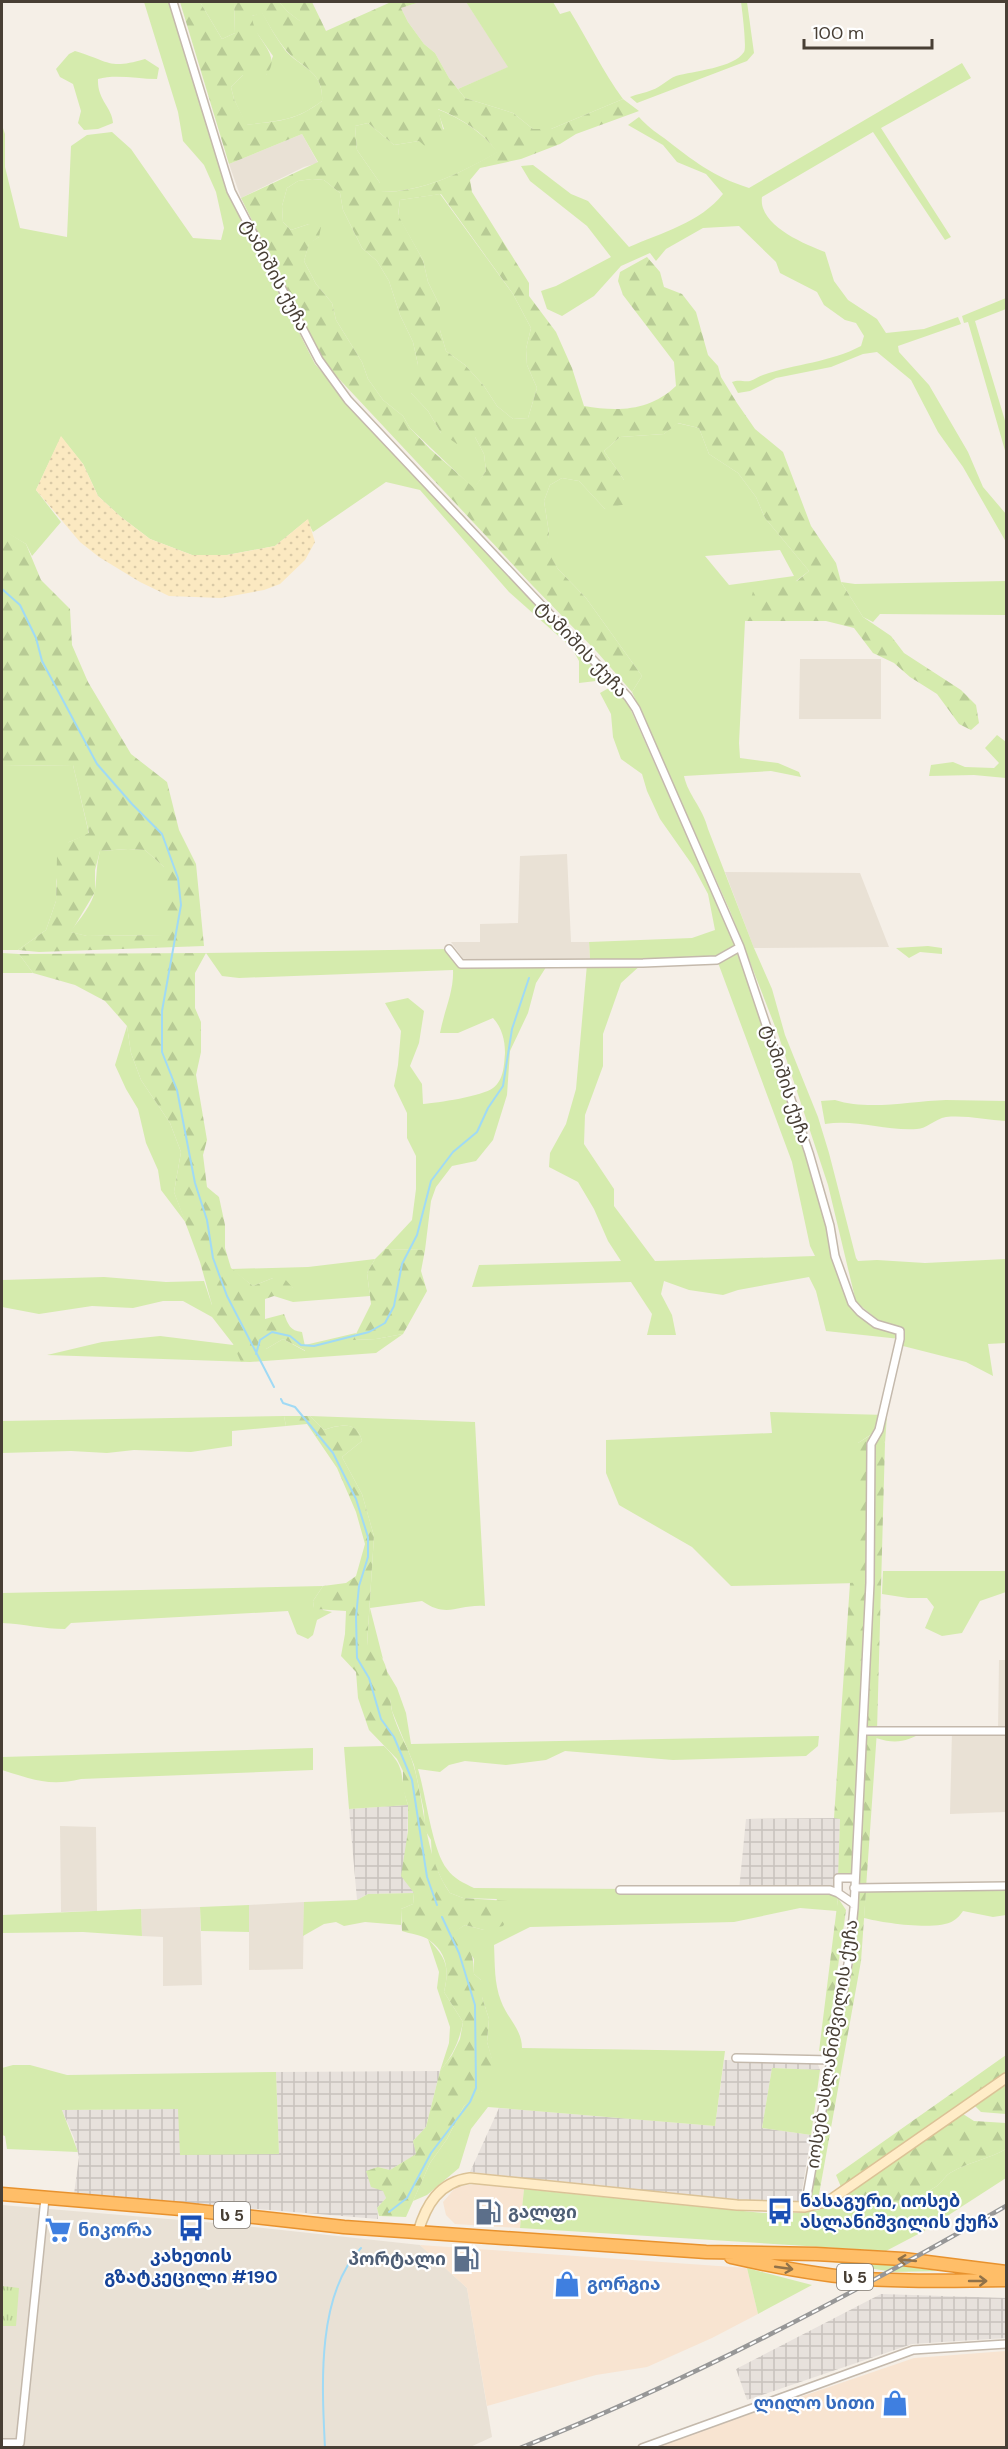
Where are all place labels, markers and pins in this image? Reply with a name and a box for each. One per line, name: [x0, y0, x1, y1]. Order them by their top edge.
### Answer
place label: ნასაგური, იოსებ ასლანიშვილის ქუჩა: [800, 2189, 999, 2234]
bus stop icon: ნასაგური, იოსებ ასლანიშვილის ქუჩა: [765, 2196, 795, 2226]
fuel station icon: გალფი: [473, 2197, 503, 2227]
place label: გალფი: [508, 2200, 577, 2224]
bus stop icon: კახეთის გზატკეცილი #190: [176, 2213, 206, 2243]
supermarket icon: ნიკორა: [43, 2215, 73, 2245]
place label: ნიკორა: [78, 2218, 152, 2242]
place label: კახეთის გზატკეცილი #190: [104, 2244, 278, 2289]
fuel station icon: პორტალი: [451, 2244, 481, 2274]
place label: პორტალი: [348, 2247, 446, 2271]
shop icon: გორგია: [552, 2269, 582, 2299]
place label: გორგია: [587, 2272, 660, 2296]
shop icon: ლილო სითი: [880, 2388, 910, 2418]
place label: ლილო სითი: [754, 2391, 875, 2415]

